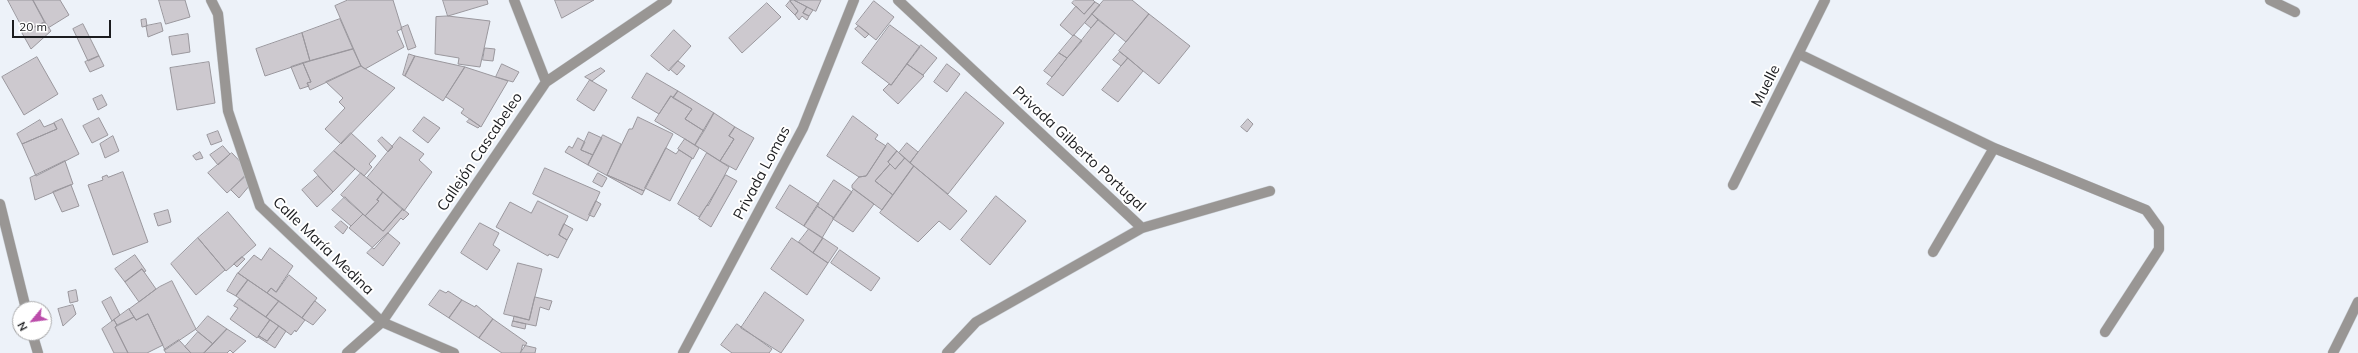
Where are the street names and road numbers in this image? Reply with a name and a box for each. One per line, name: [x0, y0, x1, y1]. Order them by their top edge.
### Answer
street label: Muelle: [1748, 62, 1784, 110]
street label: Privada Gilberto Portugal: [1009, 83, 1149, 215]
street label: Callejón Cascabeleo: [434, 89, 526, 215]
street label: Privada Lomas: [730, 123, 794, 223]
street label: Calle María Medina: [269, 193, 377, 299]

